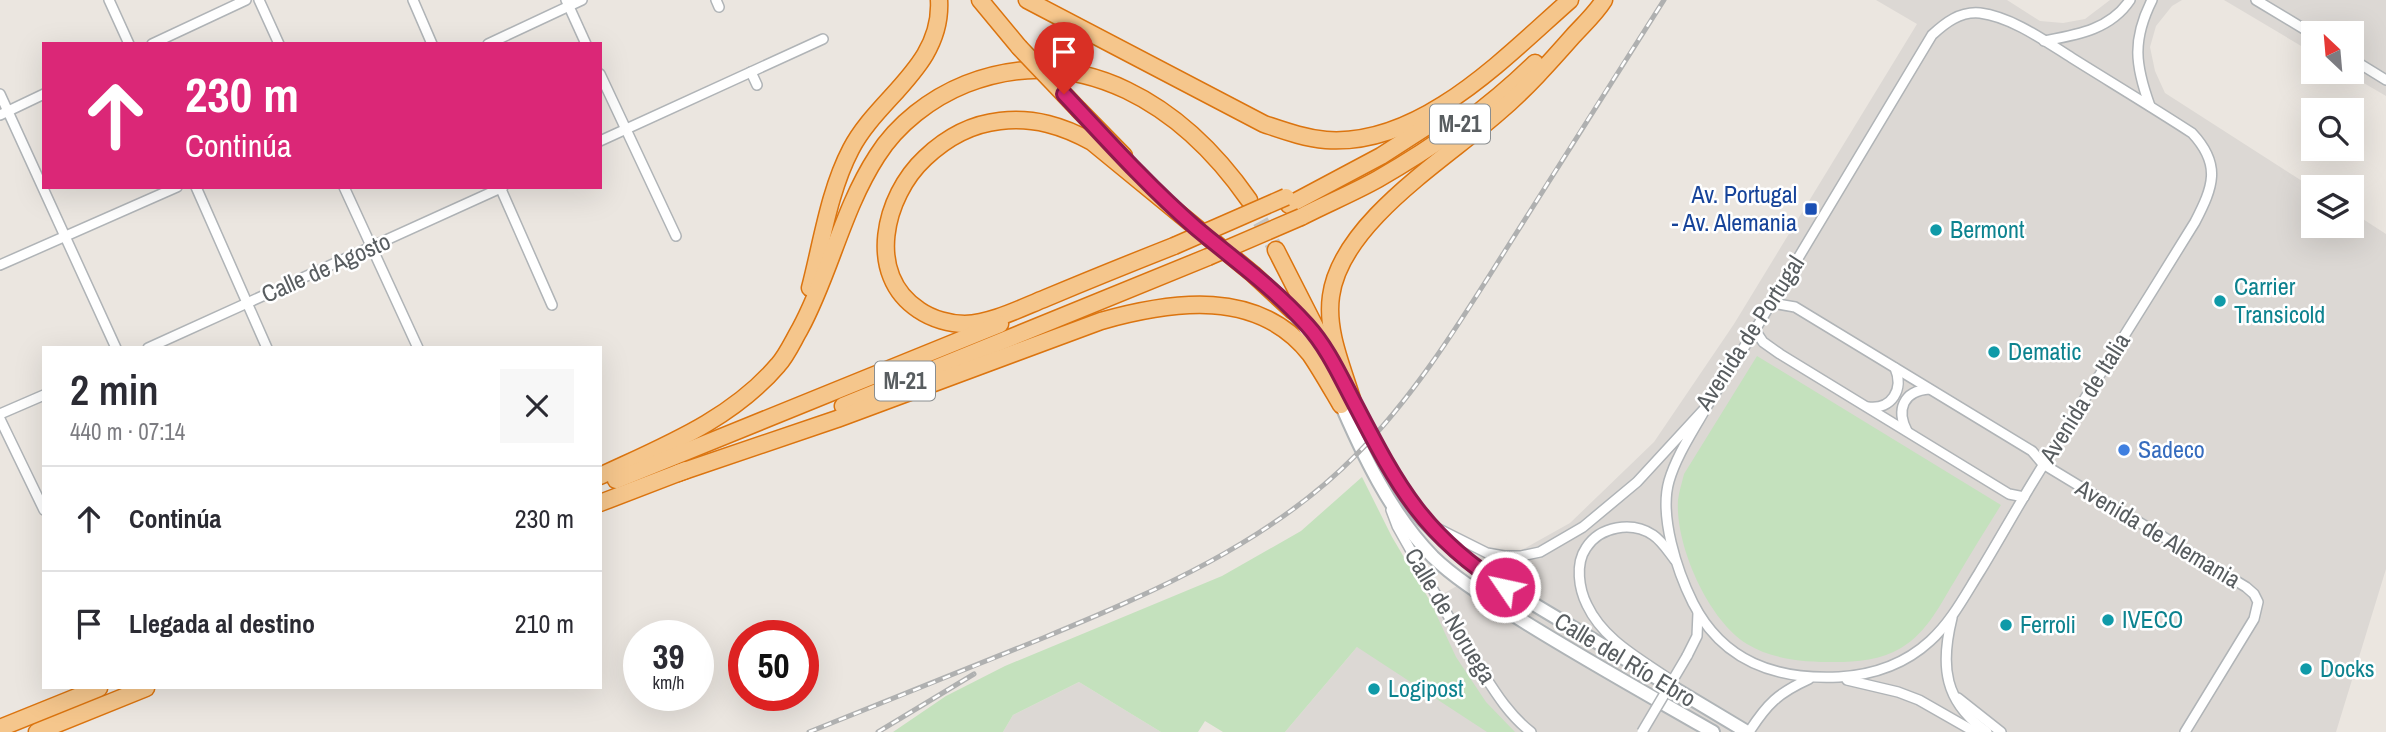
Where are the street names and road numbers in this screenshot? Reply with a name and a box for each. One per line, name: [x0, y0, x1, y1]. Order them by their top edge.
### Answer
road number: M-21: [1430, 105, 1490, 144]
street label: Calle de Agosto: [256, 224, 395, 310]
street label: Avenida de Portugal: [1687, 249, 1811, 417]
street label: Avenida de Italia: [2031, 326, 2137, 469]
road number: M-21: [875, 362, 935, 400]
street label: Avenida de Alemania: [2069, 471, 2247, 595]
street label: Calle de Noruega: [1398, 542, 1504, 689]
street label: Calle del Río Ebro: [1549, 604, 1702, 714]

